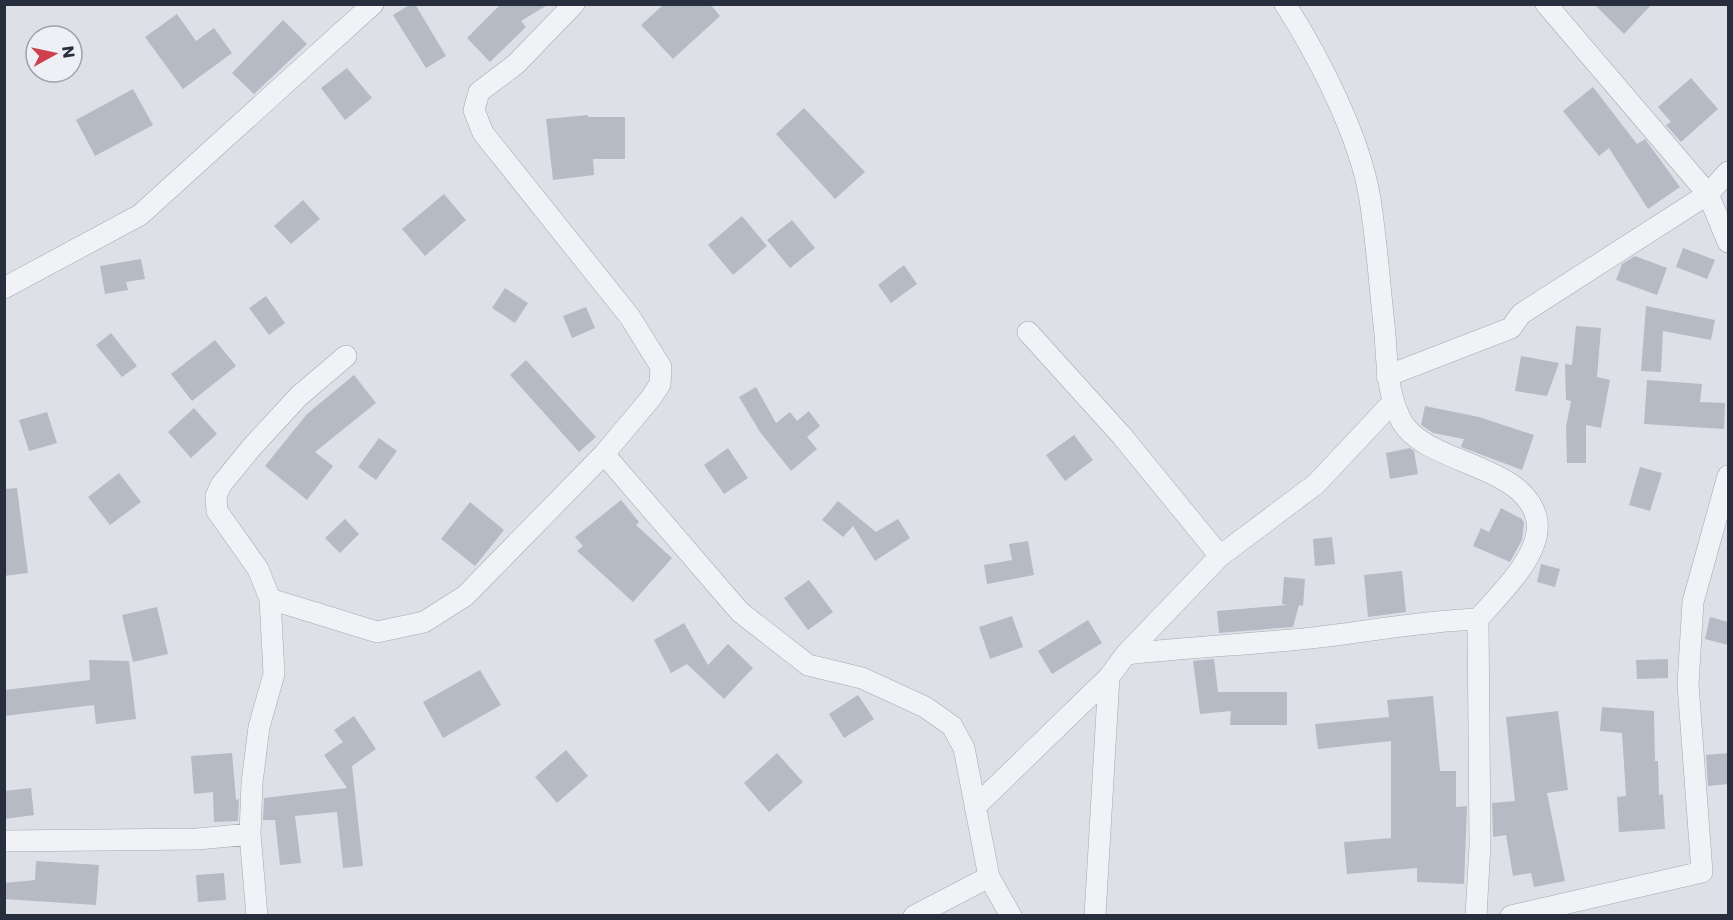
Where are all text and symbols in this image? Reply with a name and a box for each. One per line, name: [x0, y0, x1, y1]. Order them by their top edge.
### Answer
north arrow: [24, 24, 84, 84]
text: N: [56, 44, 81, 60]

